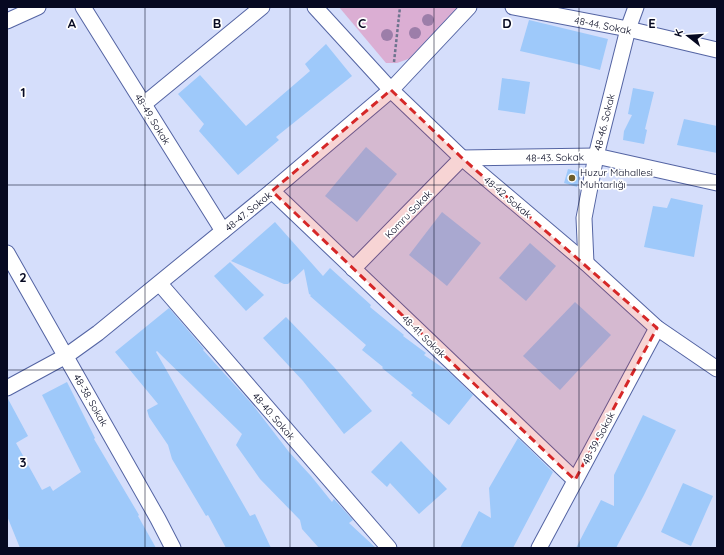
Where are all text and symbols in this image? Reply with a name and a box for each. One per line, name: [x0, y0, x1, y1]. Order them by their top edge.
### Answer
street label: 48-44. Sokak: [573, 14, 633, 37]
text: A: [68, 15, 77, 31]
text: B: [213, 15, 221, 31]
text: C: [358, 15, 366, 31]
text: D: [502, 15, 512, 31]
text: E: [648, 15, 656, 31]
north arrow: [668, 16, 708, 56]
text: K: [671, 28, 686, 39]
text: 1: [20, 84, 26, 100]
street label: 48-49. Sokak: [132, 91, 173, 147]
street label: 48-46. Sokak: [591, 92, 618, 152]
street label: 48-43. Sokak: [526, 150, 584, 165]
place label: Huzur Mahallesi Muhtarlığı: [580, 166, 653, 191]
marker: Huzur Mahallesi Muhtarlığı: [567, 173, 577, 183]
street label: 48-42. Sokak: [481, 174, 534, 221]
street label: Komru Sokak: [382, 187, 435, 241]
street label: 48-47. Sokak: [222, 188, 275, 234]
text: 2: [19, 269, 27, 285]
street label: 48-41. Sokak: [399, 312, 448, 361]
street label: 48-38. Sokak: [70, 372, 111, 429]
street label: 48-40. Sokak: [249, 390, 298, 443]
street label: 48-39. Sokak: [579, 410, 618, 467]
text: 3: [20, 454, 27, 470]

